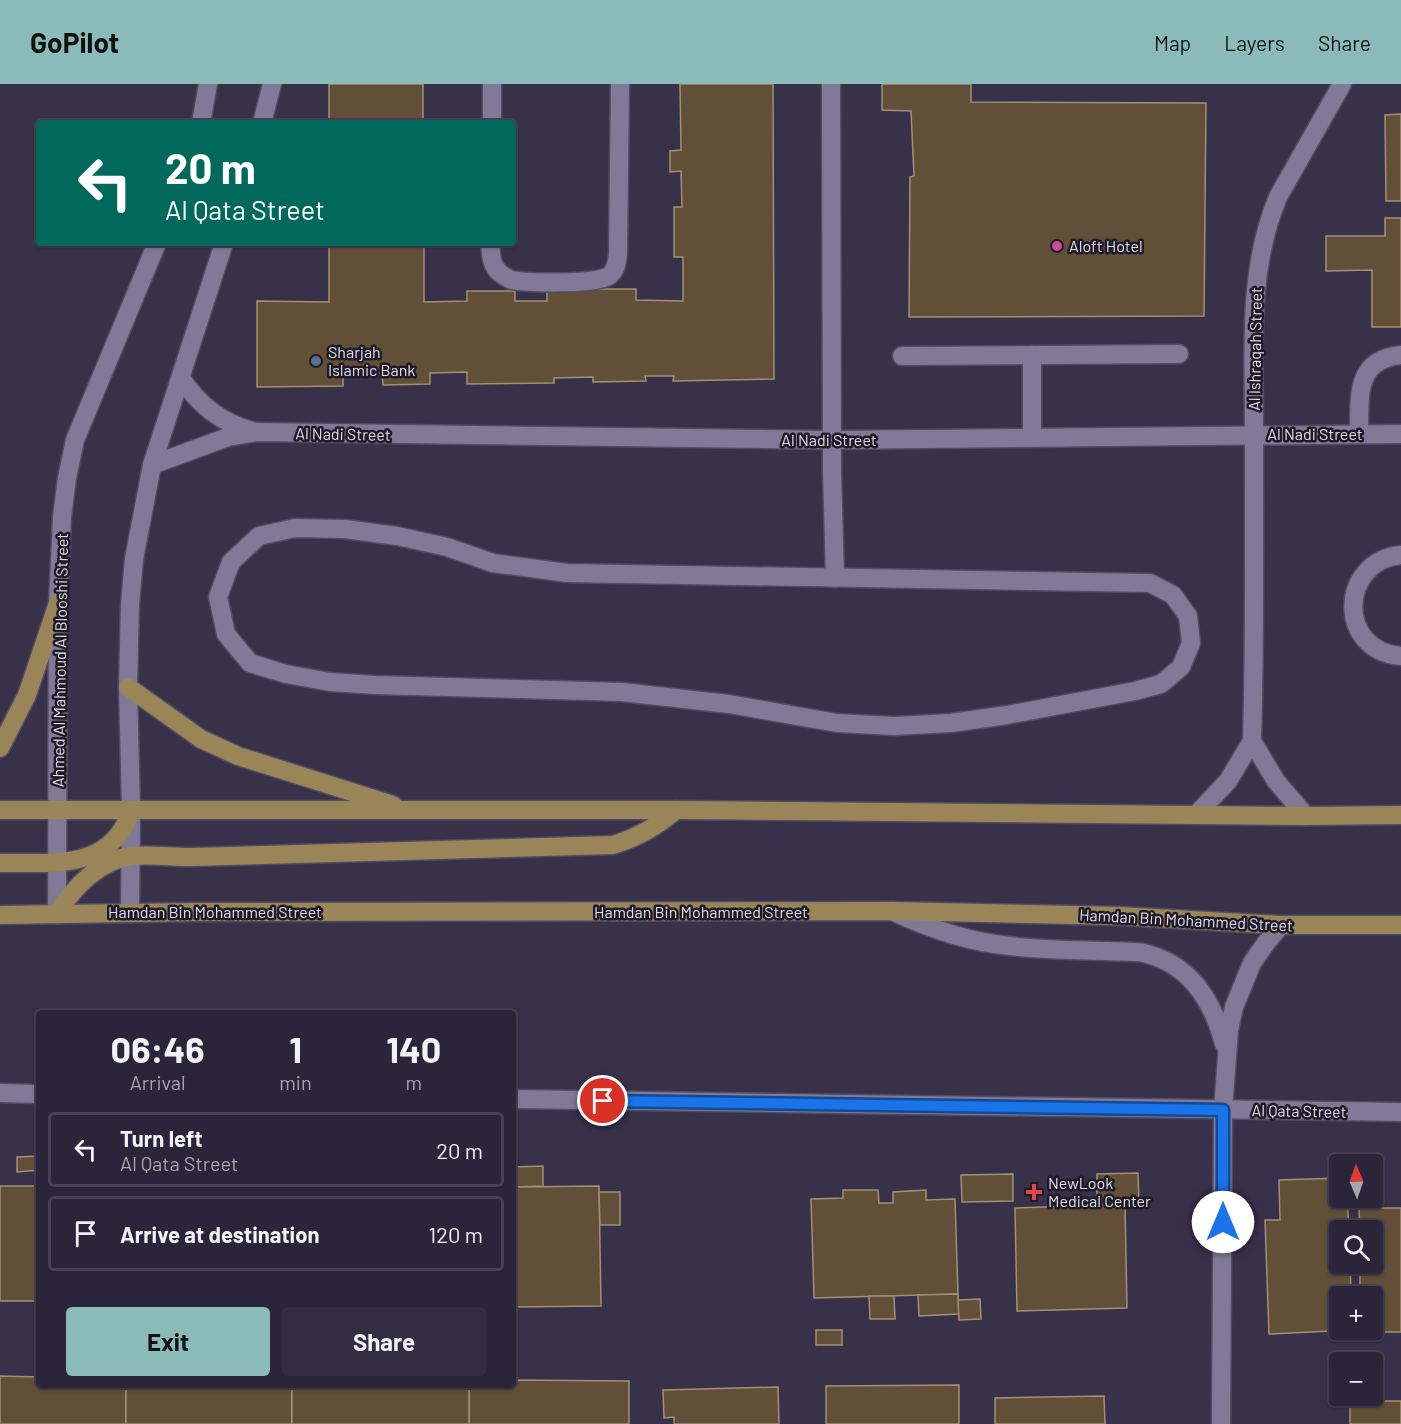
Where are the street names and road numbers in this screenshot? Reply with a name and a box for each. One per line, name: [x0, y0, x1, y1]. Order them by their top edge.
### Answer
street label: Al Ishraqah Street: [1244, 287, 1265, 411]
street label: Al Nadi Street: [295, 423, 391, 444]
street label: Al Nadi Street: [1267, 424, 1363, 443]
street label: Al Nadi Street: [781, 430, 877, 449]
street label: Ahmed Al Mahmoud Al Blooshi Street: [48, 533, 71, 787]
street label: Hamdan Bin Mohammed Street: [108, 902, 322, 921]
street label: Hamdan Bin Mohammed Street: [594, 902, 808, 921]
street label: Hamdan Bin Mohammed Street: [1079, 904, 1293, 935]
street label: Al Qata Street: [1251, 1100, 1347, 1121]

